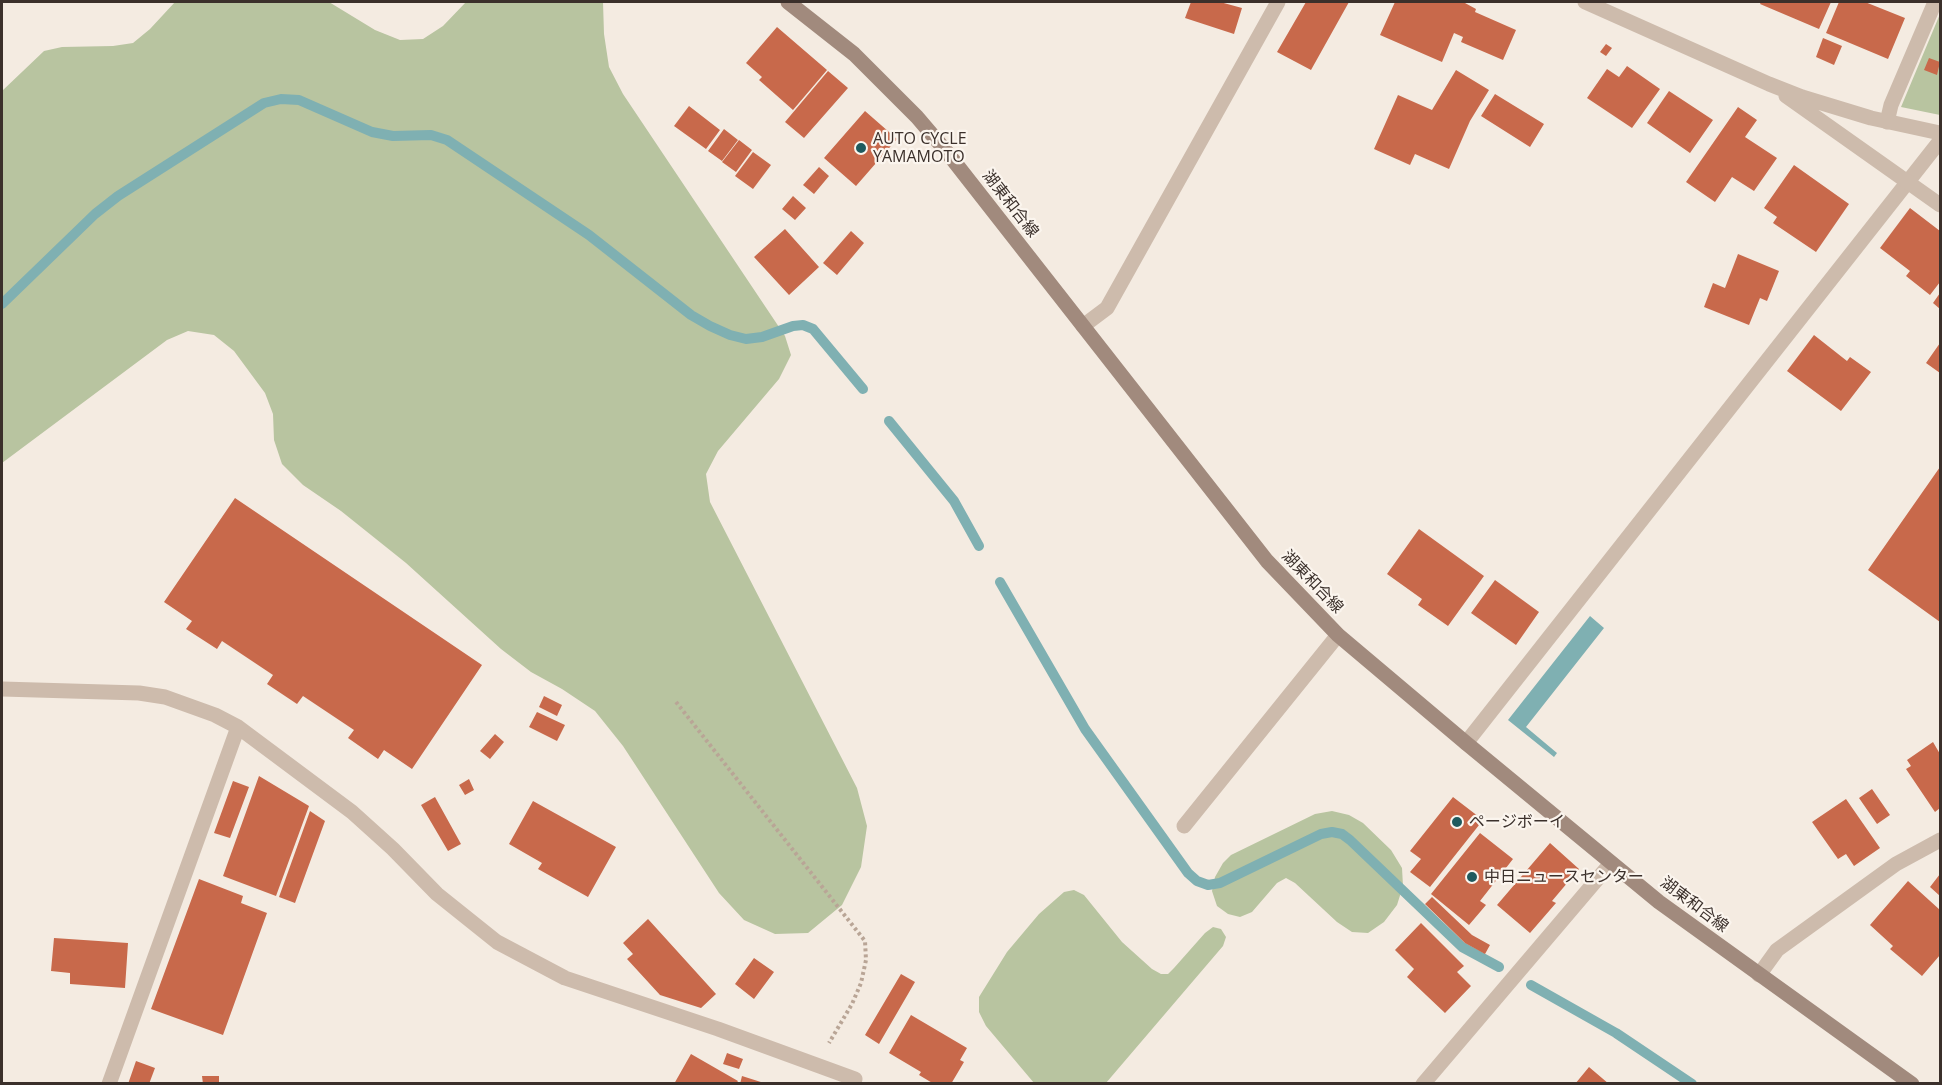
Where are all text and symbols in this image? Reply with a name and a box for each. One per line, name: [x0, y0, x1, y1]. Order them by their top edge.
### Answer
place label: AUTO CYCLE YAMAMOTO: [873, 129, 967, 167]
marker: AUTO CYCLE YAMAMOTO: [854, 141, 868, 155]
street label: 湖東和合線: [978, 167, 1042, 241]
street label: 湖東和合線: [1277, 547, 1347, 617]
place label: ページボーイ: [1469, 812, 1565, 832]
marker: ページボーイ: [1450, 815, 1464, 829]
place label: 中日ニュースセンター: [1484, 867, 1644, 887]
marker: 中日ニュースセンター: [1465, 870, 1479, 884]
street label: 湖東和合線: [1656, 873, 1732, 937]

